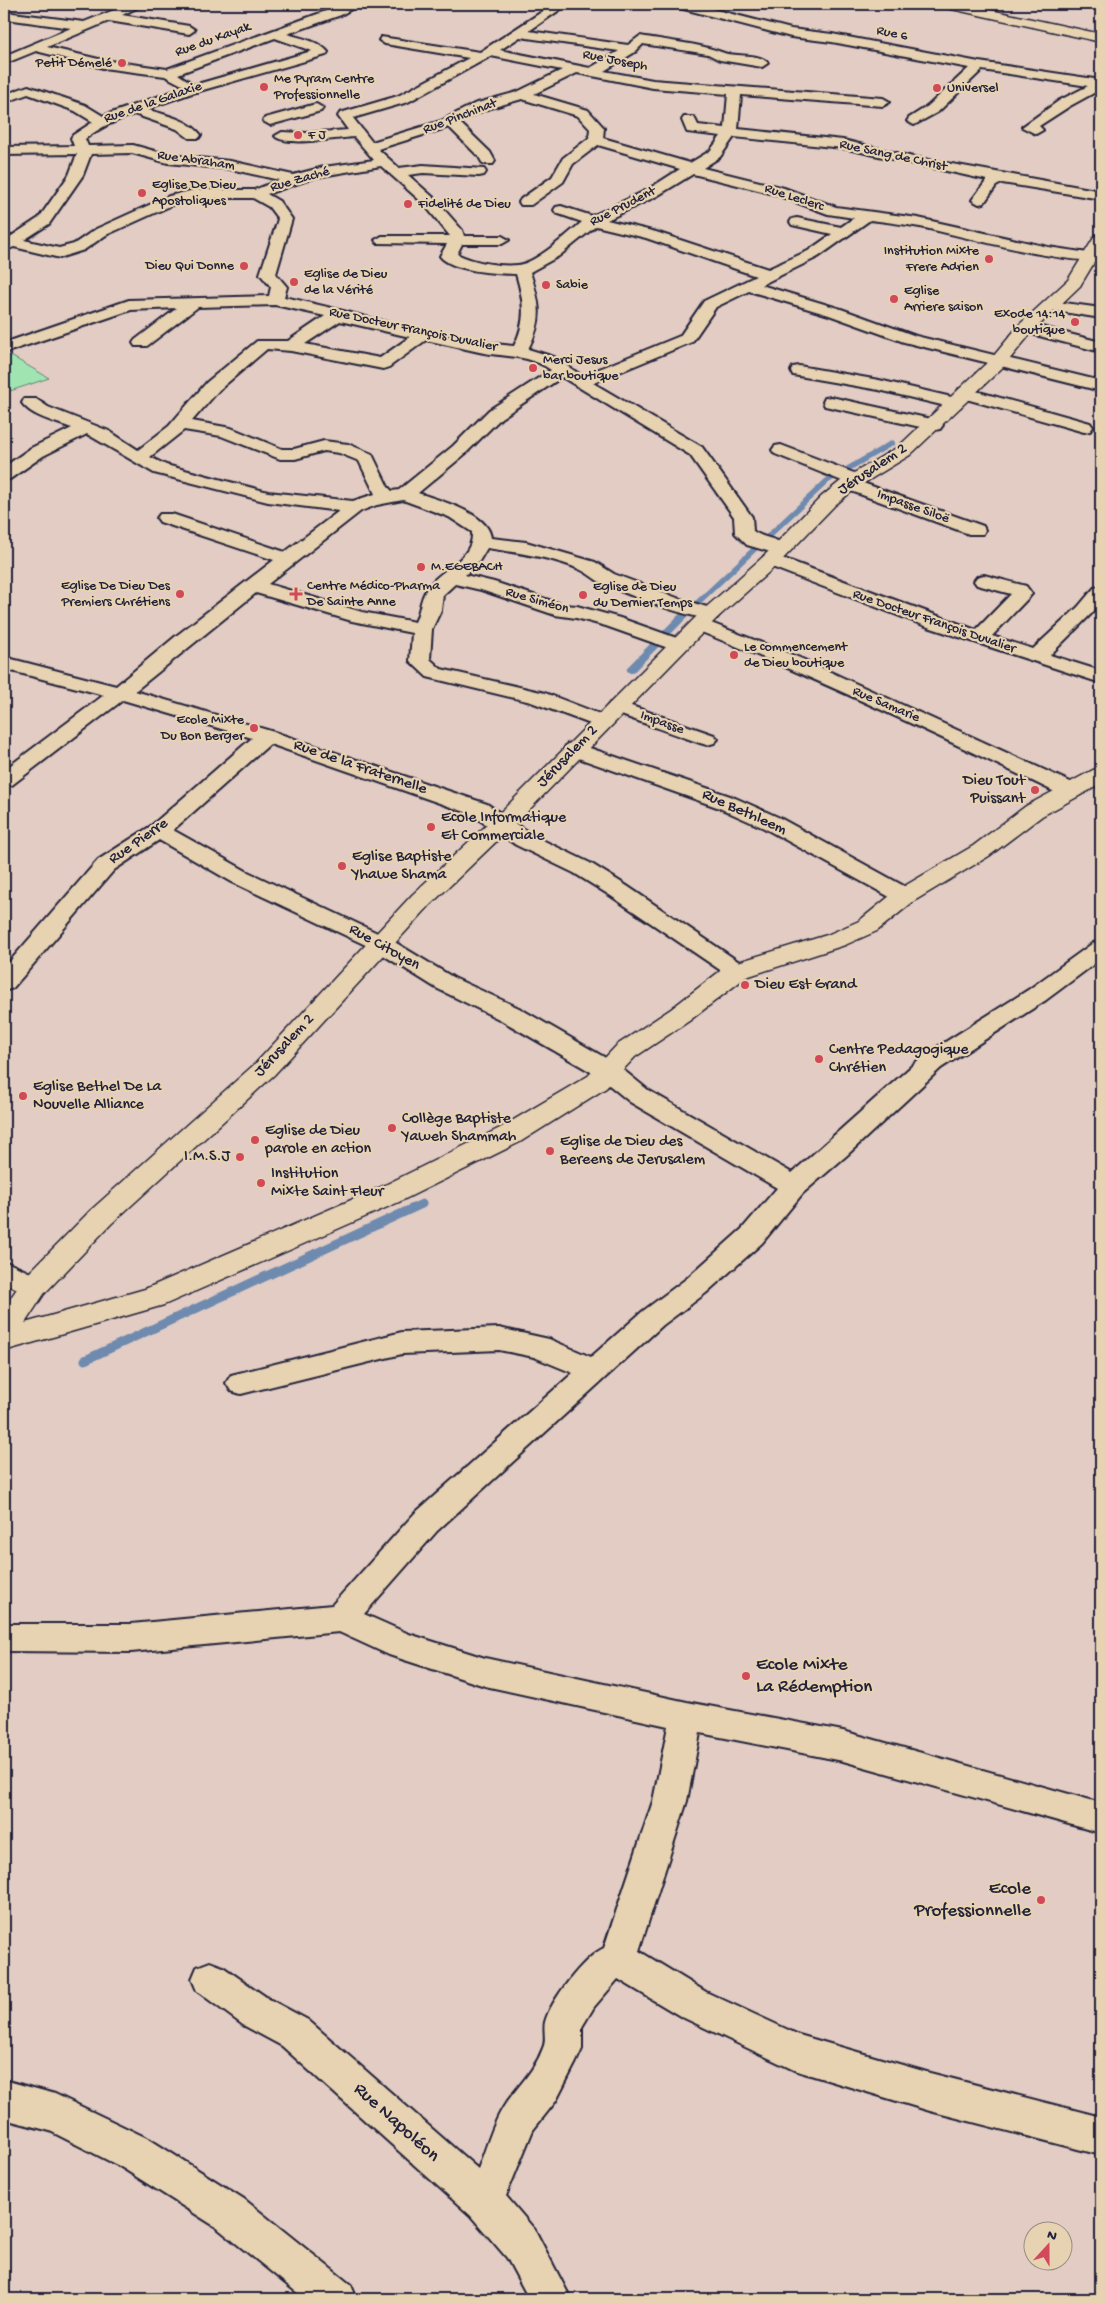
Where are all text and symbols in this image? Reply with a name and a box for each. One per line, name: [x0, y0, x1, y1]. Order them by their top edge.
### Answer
street label: Rue du Kayak: [173, 18, 255, 61]
street label: Rue 6: [875, 22, 910, 46]
street label: Rue Joseph: [581, 46, 649, 76]
place label: Petit Démelé: [34, 55, 113, 72]
marker: Petit Démelé: [116, 57, 128, 69]
place label: Me Pyram Centre Professionnelle: [273, 71, 375, 104]
street label: Rue de la Galaxie: [102, 78, 205, 128]
place label: Universel: [947, 80, 999, 97]
marker: Me Pyram Centre Professionnelle: [258, 81, 270, 93]
marker: Universel: [931, 82, 943, 94]
street label: Rue Pinchinat: [421, 95, 500, 139]
place label: F J: [307, 127, 326, 144]
marker: F J: [292, 129, 304, 141]
street label: Rue Sang de Christ: [838, 136, 950, 176]
street label: Rue Abraham: [156, 147, 236, 175]
street label: Rue Zaché: [268, 163, 332, 197]
place label: Eglise De Dieu Apostoliques: [152, 177, 237, 210]
street label: Rue Leclerc: [762, 180, 827, 216]
street label: Rue Prudent: [587, 183, 660, 231]
marker: Eglise De Dieu Apostoliques: [136, 187, 148, 199]
place label: Fidelité de Dieu: [417, 196, 511, 213]
marker: Fidelité de Dieu: [402, 198, 414, 210]
place label: Institution Mixte Frere Adrien: [884, 243, 980, 276]
marker: Institution Mixte Frere Adrien: [983, 253, 995, 265]
place label: Dieu Qui Donne: [144, 258, 235, 275]
marker: Dieu Qui Donne: [238, 260, 250, 272]
place label: Eglise de Dieu de la Vérité: [304, 266, 388, 299]
marker: Eglise de Dieu de la Vérité: [288, 276, 300, 288]
place label: Sabie: [556, 277, 589, 294]
marker: Sabie: [540, 279, 552, 291]
place label: Eglise Arriere saison: [904, 283, 983, 316]
marker: Eglise Arriere saison: [888, 293, 900, 305]
street label: Rue Docteur François Duvalier: [327, 304, 500, 356]
place label: Exode 14:14 boutique: [994, 306, 1066, 339]
marker: Exode 14:14 boutique: [1069, 316, 1081, 328]
place label: Merci Jesus bar boutique: [543, 352, 619, 385]
marker: Merci Jesus bar boutique: [527, 362, 539, 374]
street label: Jérusalem 2: [835, 440, 911, 500]
street label: Impasse Siloë: [874, 486, 952, 528]
place label: M.EGEBACH: [431, 559, 503, 576]
marker: M.EGEBACH: [415, 561, 427, 573]
place label: Eglise De Dieu Des Premiers Chrétiens: [60, 578, 171, 611]
place label: Centre Médico-Pharma De Sainte Anne: [306, 578, 441, 611]
place label: Eglise de Dieu du Dernier Temps: [593, 579, 693, 612]
street label: Rue Siméon: [503, 584, 571, 618]
street label: Rue Docteur François Duvalier: [850, 586, 1019, 658]
marker: Centre Médico-Pharma De Sainte Anne: [289, 587, 303, 601]
marker: Eglise De Dieu Des Premiers Chrétiens: [174, 588, 186, 600]
marker: Eglise de Dieu du Dernier Temps: [577, 589, 589, 601]
place label: Le commencement de Dieu boutique: [744, 639, 848, 672]
marker: Le commencement de Dieu boutique: [728, 649, 740, 661]
street label: Rue Samarie: [850, 683, 923, 727]
street label: Impasse: [638, 707, 687, 739]
place label: Ecole Mixte Du Bon Berger: [160, 712, 245, 745]
marker: Ecole Mixte Du Bon Berger: [248, 722, 260, 734]
street label: Jérusalem 2: [534, 722, 603, 792]
street label: Rue de la Fraternelle: [291, 736, 430, 800]
place label: Dieu Tout Puissant: [962, 772, 1026, 809]
marker: Dieu Tout Puissant: [1029, 784, 1041, 796]
street label: Rue Bethleem: [699, 786, 790, 840]
place label: Ecole Informatique Et Commerciale: [441, 809, 567, 846]
street label: Rue Pierre: [106, 814, 173, 869]
marker: Ecole Informatique Et Commerciale: [425, 821, 437, 833]
place label: Eglise Baptiste Yhawe Shama: [350, 848, 452, 885]
marker: Eglise Baptiste Yhawe Shama: [336, 860, 348, 872]
street label: Rue Citoyen: [345, 921, 423, 976]
place label: Dieu Est Grand: [754, 976, 858, 995]
marker: Dieu Est Grand: [739, 979, 751, 991]
street label: Jérusalem 2: [251, 1010, 319, 1082]
place label: Centre Pedagogique Chrétien: [829, 1041, 969, 1078]
marker: Centre Pedagogique Chrétien: [813, 1053, 825, 1065]
place label: Eglise Bethel De La Nouvelle Alliance: [33, 1078, 162, 1115]
marker: Eglise Bethel De La Nouvelle Alliance: [17, 1090, 29, 1102]
place label: Collège Baptiste Yaweh Shammah: [400, 1110, 517, 1147]
place label: Eglise de Dieu parole en action: [264, 1122, 372, 1159]
marker: Collège Baptiste Yaweh Shammah: [386, 1122, 398, 1134]
place label: Eglise de Dieu des Bereens de Jerusalem: [559, 1133, 706, 1170]
marker: Eglise de Dieu parole en action: [249, 1134, 261, 1146]
marker: Eglise de Dieu des Bereens de Jerusalem: [544, 1145, 556, 1157]
place label: I.M.S.J: [184, 1148, 232, 1167]
marker: I.M.S.J: [234, 1151, 246, 1163]
place label: Institution Mixte Saint Fleur: [271, 1165, 385, 1202]
marker: Institution Mixte Saint Fleur: [255, 1177, 267, 1189]
place label: Ecole Mixte La Rédemption: [756, 1654, 872, 1699]
marker: Ecole Mixte La Rédemption: [740, 1670, 752, 1682]
place label: Ecole Professionnelle: [913, 1878, 1031, 1923]
marker: Ecole Professionnelle: [1035, 1894, 1047, 1906]
street label: Rue Napoléon: [348, 2078, 444, 2168]
north arrow: [1022, 2220, 1072, 2270]
text: N: [1044, 2227, 1059, 2246]

